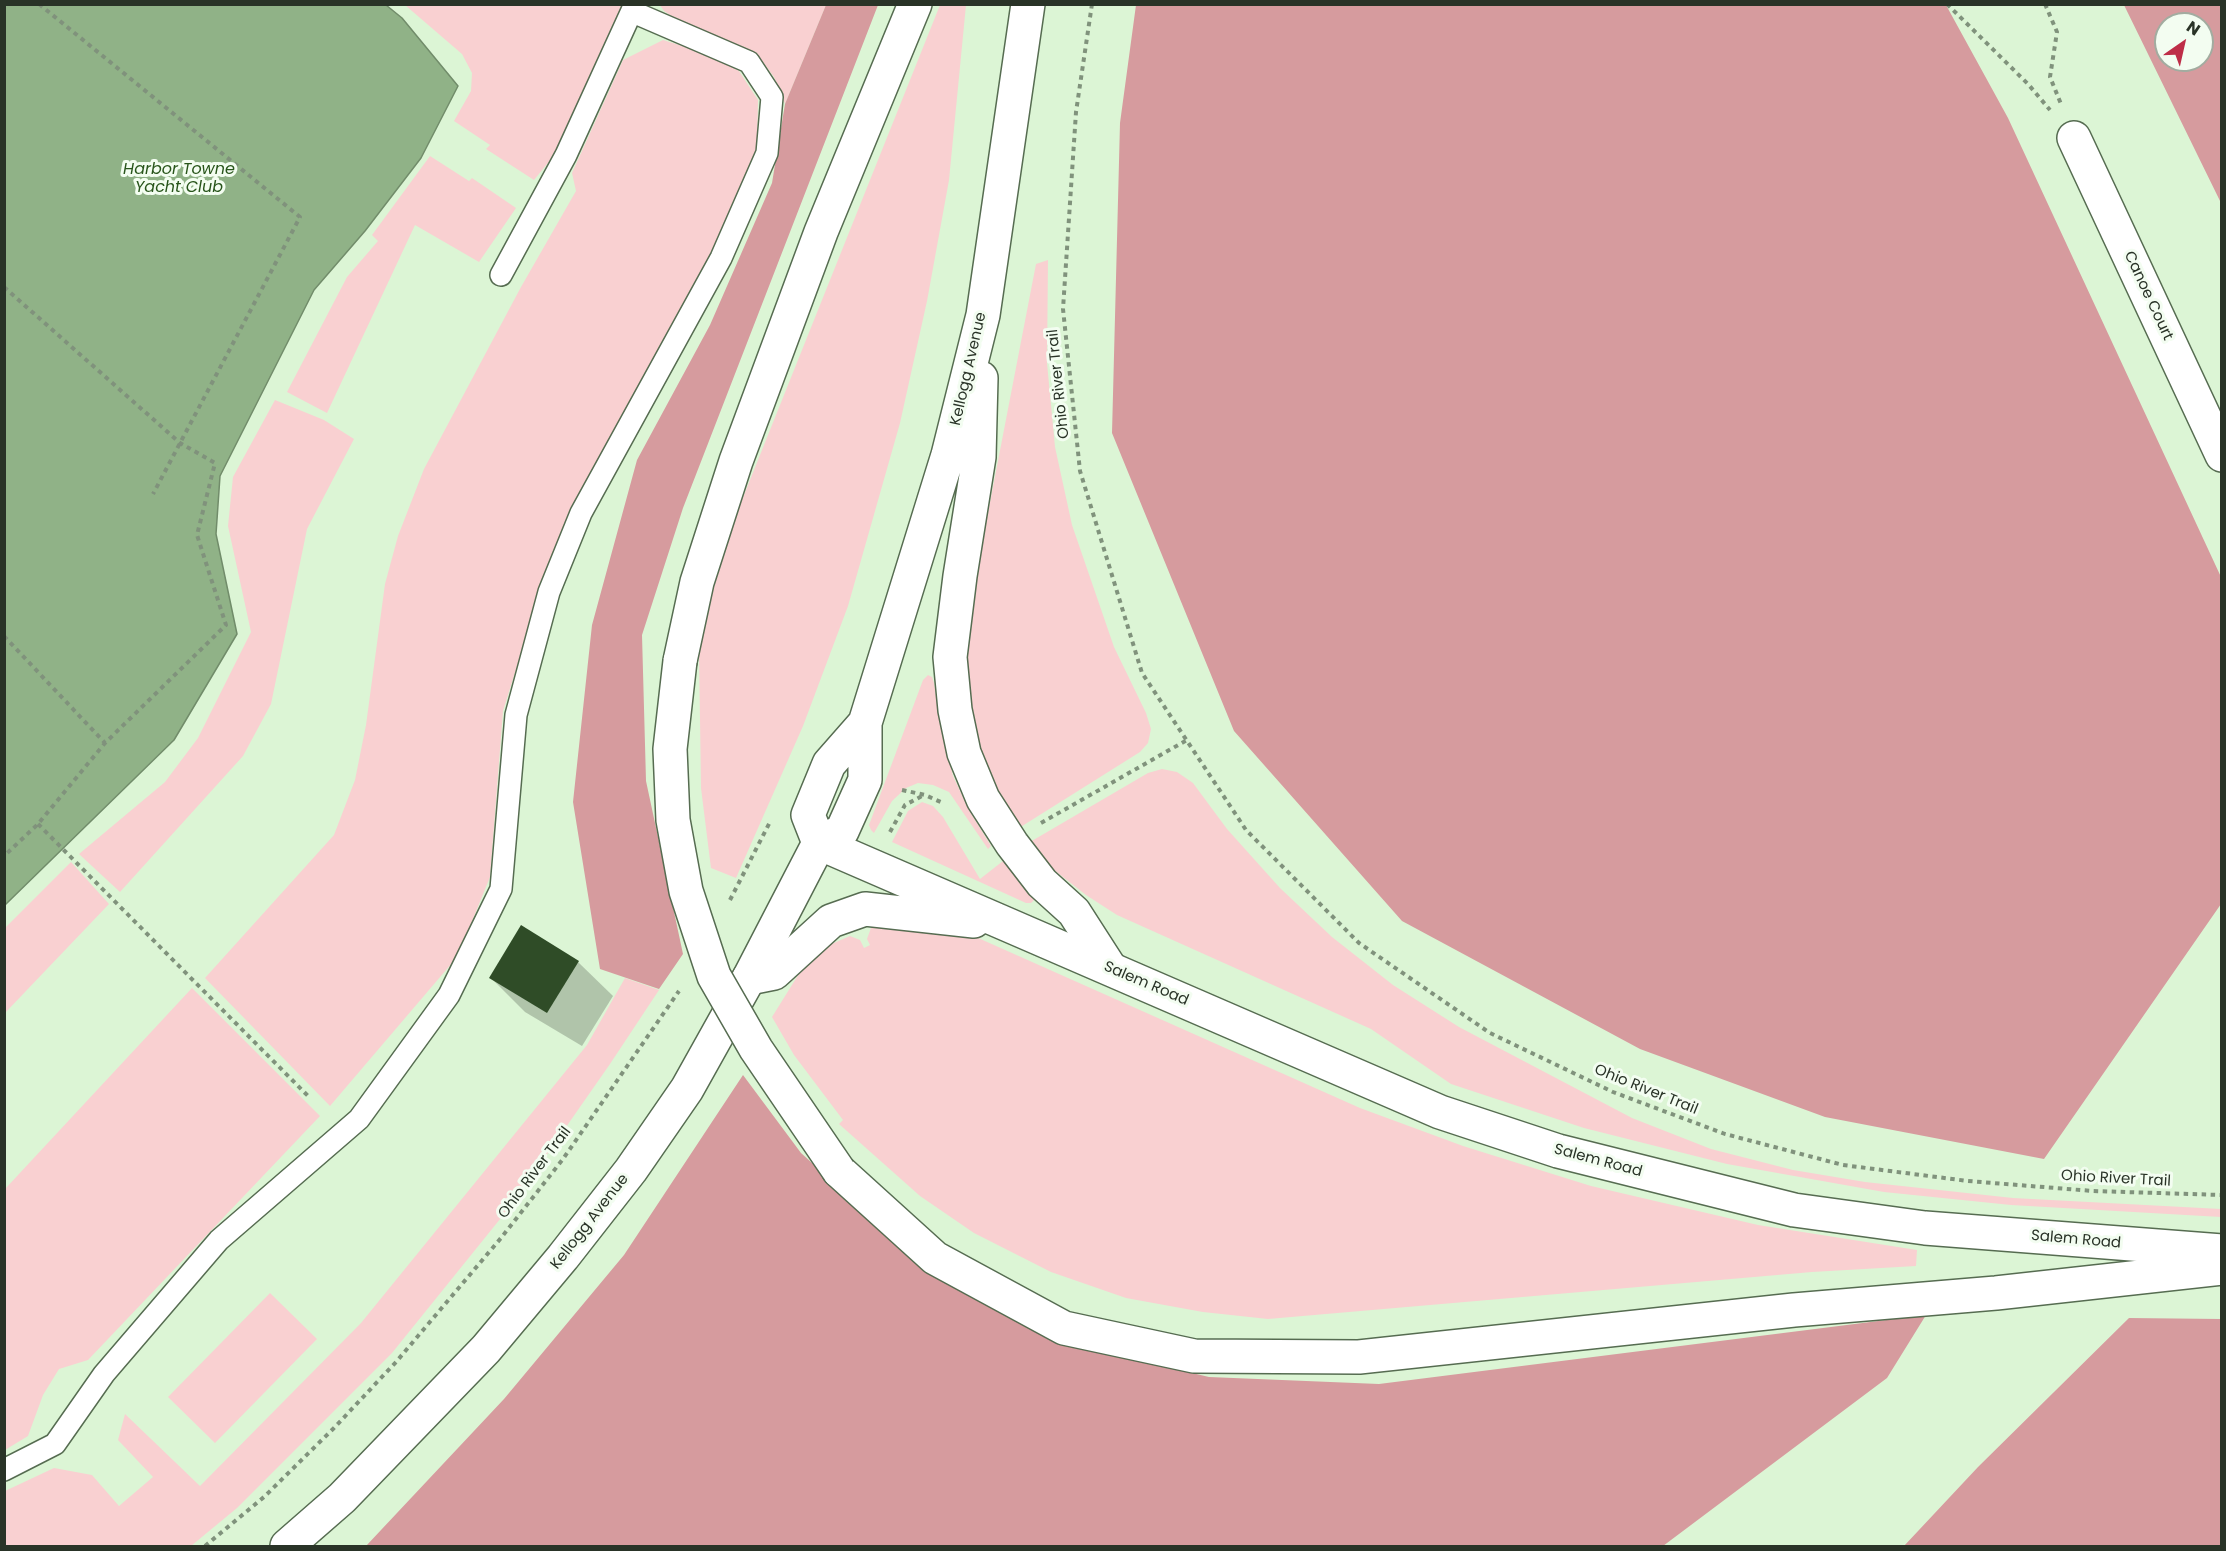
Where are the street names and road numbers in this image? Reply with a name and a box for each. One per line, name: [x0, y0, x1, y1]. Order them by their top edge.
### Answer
street label: Canoe Court: [2120, 249, 2176, 343]
street label: Kellogg Avenue: [947, 311, 991, 427]
street label: Ohio River Trail: [1044, 328, 1074, 440]
street label: Salem Road: [1101, 958, 1191, 1010]
street label: Ohio River Trail: [1592, 1061, 1700, 1119]
street label: Ohio River Trail: [495, 1124, 575, 1222]
street label: Salem Road: [1552, 1141, 1644, 1181]
street label: Ohio River Trail: [2061, 1167, 2171, 1191]
street label: Kellogg Avenue: [547, 1171, 633, 1273]
street label: Salem Road: [2030, 1227, 2122, 1253]

